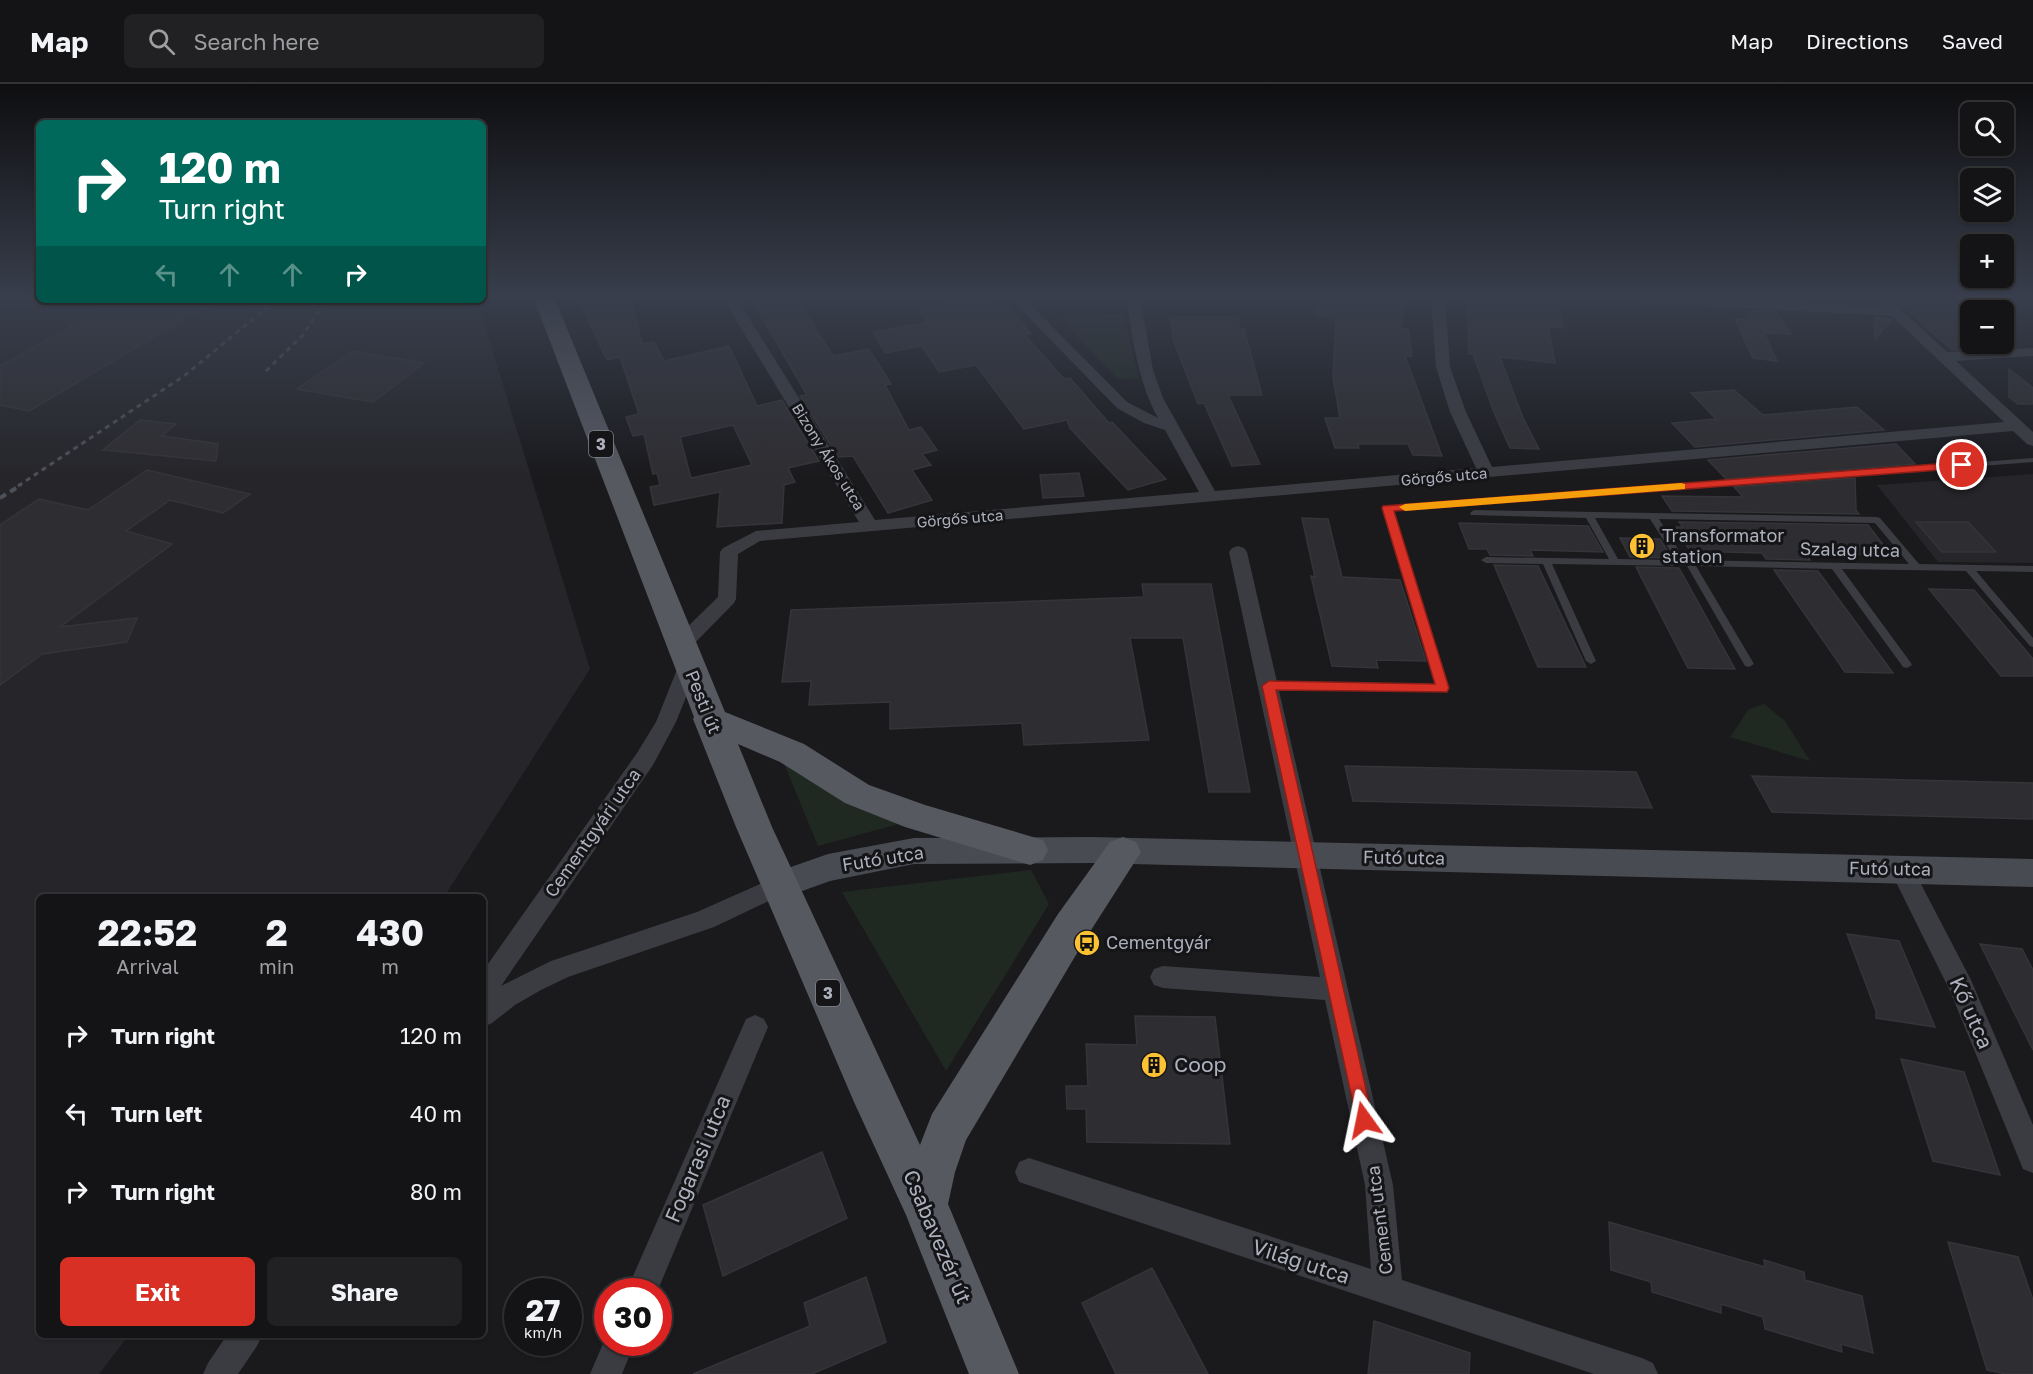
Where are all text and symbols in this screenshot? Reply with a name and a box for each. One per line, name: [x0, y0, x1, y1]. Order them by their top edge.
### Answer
search box: [124, 14, 544, 68]
text: Map: [30, 25, 88, 58]
icon: search: [145, 25, 178, 58]
text: Search here: [193, 28, 319, 55]
text: Map: [1730, 28, 1773, 54]
text: Directions: [1806, 28, 1909, 54]
text: Saved: [1942, 28, 2003, 54]
map controls: [1960, 102, 2014, 354]
button: search: [1960, 102, 2014, 156]
text: 120 m: [159, 142, 281, 192]
icon: right: [60, 144, 138, 222]
button: layers: [1960, 168, 2014, 222]
text: Turn right: [159, 193, 285, 225]
button: +: [1960, 234, 2014, 288]
icon: left: [150, 258, 183, 291]
icon: ahead: [213, 258, 246, 291]
icon: ahead: [276, 258, 309, 291]
icon: right: [339, 258, 372, 291]
button: −: [1960, 300, 2014, 354]
street label: Bizony Ákos utca: [789, 400, 869, 513]
road number: 3: [589, 431, 613, 457]
pin: [1936, 439, 1987, 490]
icon: arrive: [1945, 448, 1978, 481]
street label: Görgős utca: [1400, 463, 1488, 489]
street label: Görgős utca: [916, 505, 1004, 531]
place label: Transformator station: [1662, 524, 1784, 567]
building icon: Transformator station: [1627, 531, 1657, 561]
street label: Szalag utca: [1800, 537, 1900, 561]
street label: Pesti út: [681, 667, 727, 736]
street label: Cementgyári utca: [539, 764, 645, 901]
street label: Futó utca: [841, 841, 925, 875]
street label: Futó utca: [1363, 845, 1445, 869]
street label: Futó utca: [1849, 856, 1931, 880]
text: 22:52: [98, 911, 197, 954]
text: 2: [266, 911, 288, 954]
text: 430: [356, 911, 424, 954]
bus stop icon: Cementgyár: [1072, 928, 1102, 958]
place label: Cementgyár: [1106, 931, 1211, 953]
text: Arrival: [116, 954, 179, 978]
text: min: [259, 954, 294, 978]
text: m: [381, 954, 399, 978]
street label: Kő utca: [1945, 972, 1999, 1053]
road number: 3: [816, 980, 840, 1006]
icon: right: [60, 1019, 93, 1052]
text: Turn right: [111, 1022, 215, 1049]
text: 120 m: [400, 1022, 462, 1049]
building icon: Coop: [1139, 1050, 1169, 1080]
place label: Coop: [1174, 1051, 1226, 1077]
position arrow: [1332, 1088, 1396, 1152]
street label: Fogarasi utca: [659, 1091, 736, 1226]
icon: left: [60, 1097, 93, 1130]
text: Turn left: [111, 1100, 202, 1127]
text: 40 m: [410, 1100, 462, 1127]
street label: Cement utca: [1361, 1164, 1397, 1276]
street label: Csabavezér út: [898, 1166, 978, 1307]
icon: right: [60, 1175, 93, 1208]
text: Turn right: [111, 1178, 215, 1205]
text: 80 m: [410, 1178, 462, 1205]
street label: Világ utca: [1249, 1233, 1353, 1289]
button: Exit: [60, 1257, 255, 1326]
button: Share: [267, 1257, 462, 1326]
speed limit sign: 30: [594, 1278, 672, 1356]
text: 27: [526, 1292, 560, 1328]
text: km/h: [524, 1323, 562, 1341]

